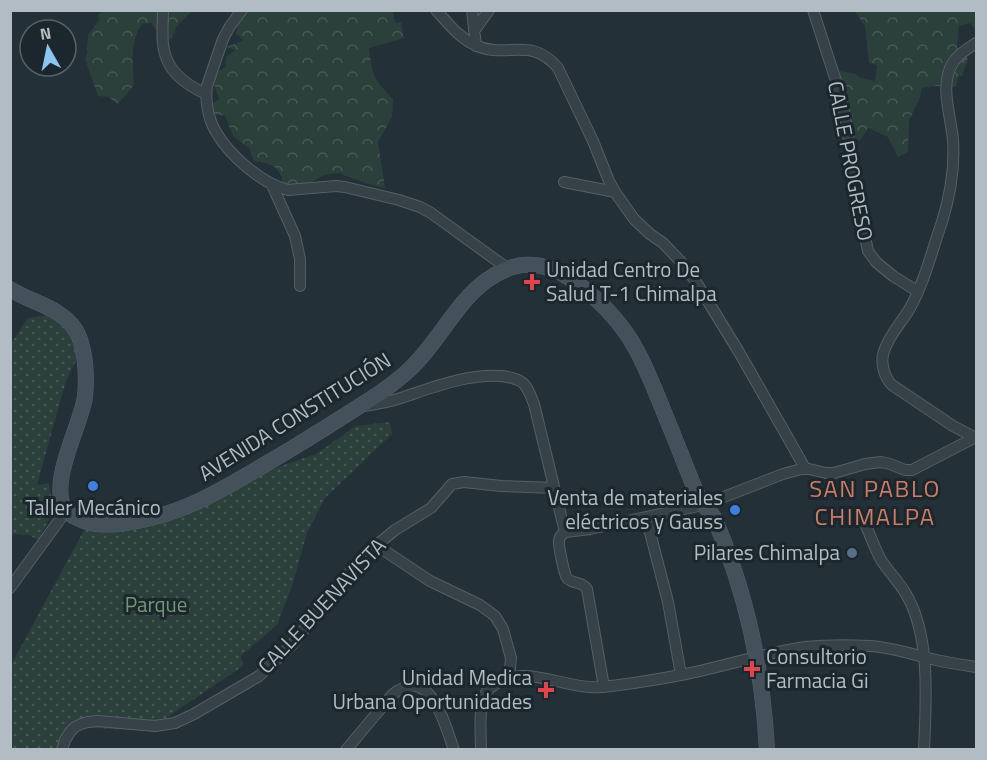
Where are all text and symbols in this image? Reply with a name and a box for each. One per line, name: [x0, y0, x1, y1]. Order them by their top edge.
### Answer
north arrow: [18, 18, 78, 78]
text: N: [38, 20, 53, 46]
street label: CALLE PROGRESO: [820, 78, 882, 243]
place label: Unidad Centro De Salud T-1 Chimalpa: [546, 253, 717, 309]
marker: Unidad Centro De Salud T-1 Chimalpa: [523, 273, 541, 291]
street label: AVENIDA CONSTITUCIÓN: [192, 344, 397, 488]
district label: SAN PABLO CHIMALPA: [809, 470, 941, 534]
marker: Taller Mecánico: [86, 479, 100, 493]
place label: Venta de materiales eléctricos y Gauss: [547, 481, 723, 537]
place label: Taller Mecánico: [25, 491, 161, 523]
marker: Venta de materiales eléctricos y Gauss: [728, 503, 742, 517]
street label: CALLE BUENAVISTA: [250, 530, 393, 681]
place label: Pilares Chimalpa: [694, 536, 840, 568]
marker: Pilares Chimalpa: [845, 546, 859, 560]
park label: Parque: [125, 588, 187, 620]
place label: Consultorio Farmacia Gi: [766, 640, 869, 696]
marker: Consultorio Farmacia Gi: [743, 660, 761, 678]
place label: Unidad Medica Urbana Oportunidades: [332, 661, 532, 717]
marker: Unidad Medica Urbana Oportunidades: [537, 681, 555, 699]

